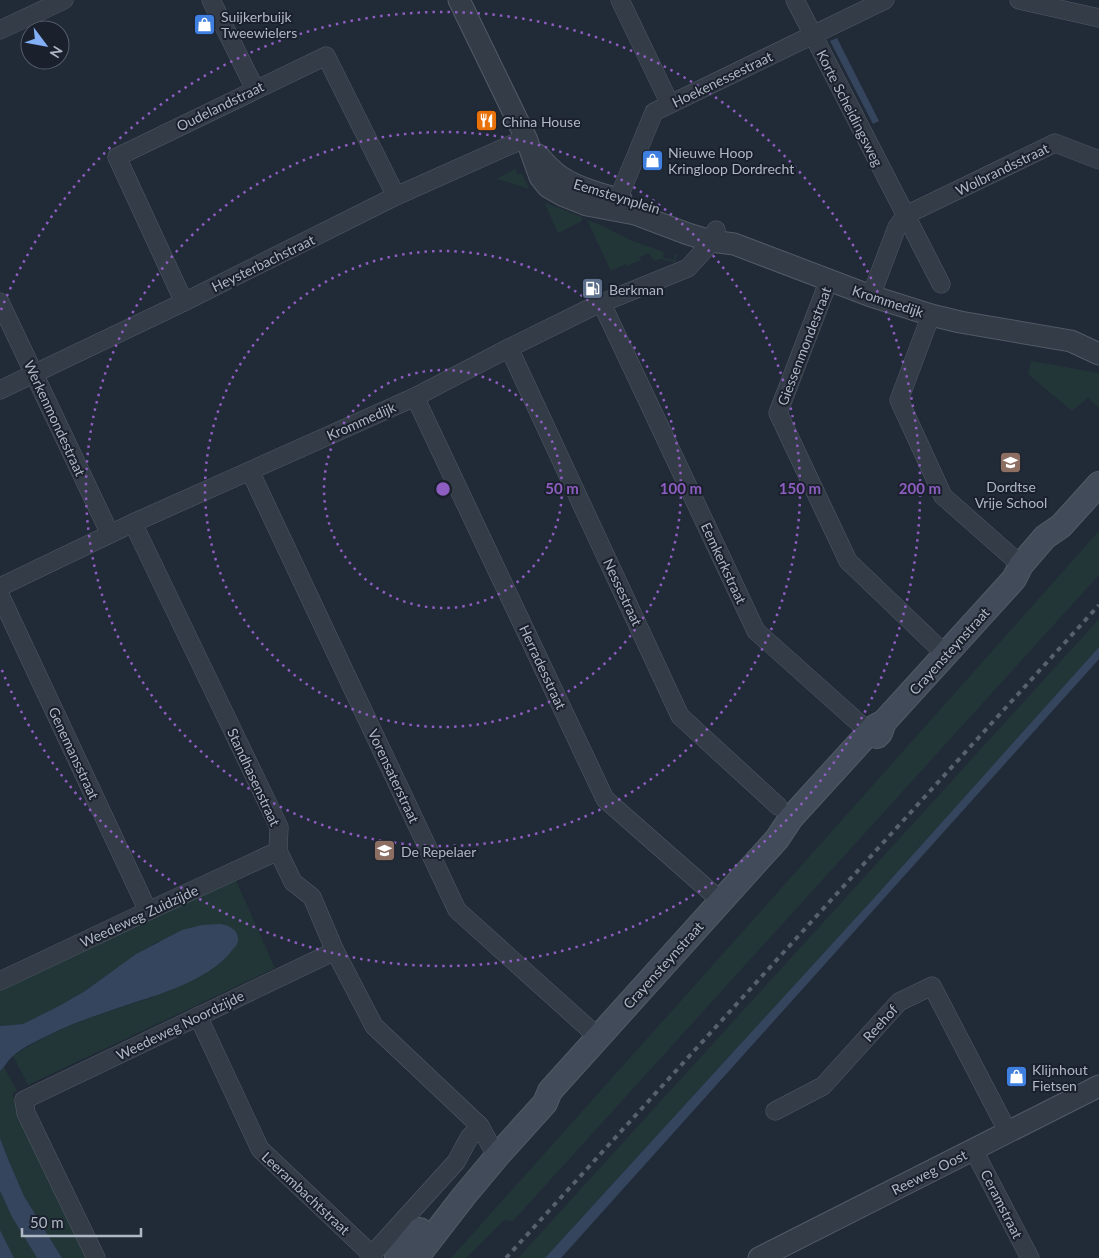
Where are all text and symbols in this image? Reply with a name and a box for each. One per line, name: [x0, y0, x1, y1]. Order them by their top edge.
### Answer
place label: Suijkerbuijk Tweewielers: [221, 8, 297, 41]
shop icon: Suijkerbuijk Tweewielers: [193, 12, 217, 36]
north arrow: [20, 20, 70, 70]
text: N: [46, 43, 67, 61]
street label: Hoekenessestraat: [669, 47, 775, 111]
street label: Korte Scheidingsweg: [813, 47, 887, 169]
street label: Oudelandstraat: [174, 78, 266, 134]
restaurant icon: China House: [474, 109, 498, 133]
place label: China House: [502, 113, 581, 130]
street label: Wolbrandsstraat: [953, 139, 1051, 199]
place label: Nieuwe Hoop Kringloop Dordrecht: [668, 144, 794, 177]
shop icon: Nieuwe Hoop Kringloop Dordrecht: [640, 148, 664, 172]
street label: Eemsteynplein: [572, 175, 662, 217]
street label: Heysterbachstraat: [209, 231, 317, 295]
fuel station icon: Berkman: [581, 277, 605, 301]
place label: Berkman: [609, 281, 664, 298]
street label: Krommedijk: [850, 281, 927, 321]
street label: Giessenmondestraat: [774, 284, 834, 408]
street label: Werkenmondestraat: [21, 358, 89, 478]
street label: Krommedijk: [324, 398, 399, 444]
school or university icon: Dordtse Vrije School: [999, 451, 1023, 475]
place label: Dordtse Vrije School: [975, 478, 1047, 511]
text: 50 m: [545, 479, 579, 497]
text: 100 m: [660, 479, 702, 497]
text: 150 m: [779, 479, 821, 497]
text: 200 m: [899, 479, 941, 497]
centre of rings: [434, 480, 452, 498]
street label: Eemkerkstraat: [698, 520, 750, 606]
street label: Nessestraat: [600, 556, 646, 628]
street label: Crayensteynstraat: [905, 604, 993, 698]
street label: Herradesstraat: [516, 622, 570, 712]
street label: Genemansstraat: [45, 704, 103, 802]
street label: Standhasenstraat: [224, 725, 284, 829]
street label: Vorensaterstraat: [365, 726, 423, 826]
school or university icon: De Repelaer: [373, 839, 397, 863]
place label: De Repelaer: [401, 843, 476, 860]
street label: Weedeweg Zuidzijde: [77, 881, 201, 951]
street label: Crayensteynstraat: [619, 918, 707, 1012]
street label: Weedeweg Noordzijde: [113, 987, 247, 1063]
street label: Reehof: [859, 1001, 901, 1045]
place label: Klijnhout Fietsen: [1032, 1061, 1088, 1094]
shop icon: Klijnhout Fietsen: [1004, 1065, 1028, 1089]
street label: Reeweg Oost: [888, 1146, 970, 1198]
street label: Leerambachtstraat: [258, 1148, 354, 1238]
street label: Ceramstraat: [977, 1167, 1027, 1241]
scale bar: [22, 1206, 141, 1238]
text: 50 m: [30, 1213, 64, 1231]

